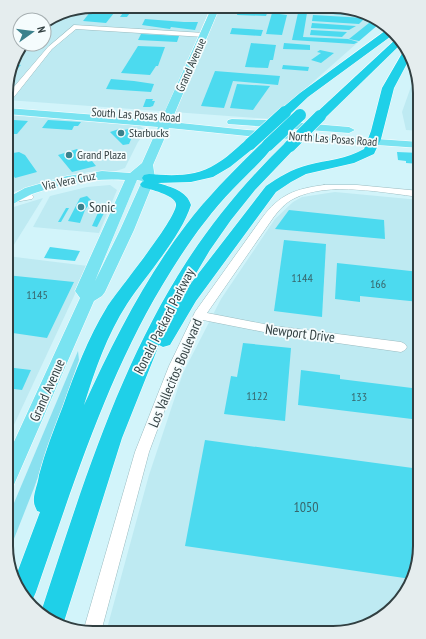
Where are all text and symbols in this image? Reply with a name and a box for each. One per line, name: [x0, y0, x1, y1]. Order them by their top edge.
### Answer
north arrow: [12, 12, 52, 52]
text: N: [34, 25, 49, 34]
street label: Grand Avenue: [172, 36, 209, 94]
street label: South Las Posas Road: [91, 104, 181, 125]
place label: Starbucks: [129, 125, 169, 140]
marker: Starbucks: [116, 128, 126, 138]
street label: North Las Posas Road: [288, 128, 378, 149]
place label: Grand Plaza: [77, 147, 126, 162]
marker: Grand Plaza: [64, 150, 74, 160]
street label: Via Vera Cruz: [40, 168, 97, 194]
place label: Sonic: [89, 198, 115, 216]
marker: Sonic: [76, 202, 86, 212]
street label: Ronald Packard Parkway: [130, 264, 199, 377]
house number: 1144: [291, 270, 313, 285]
house number: 166: [370, 276, 386, 291]
house number: 1145: [26, 287, 48, 302]
street label: Los Vallecitos Boulevard: [144, 316, 206, 430]
street label: Newport Drive: [264, 320, 336, 346]
street label: Grand Avenue: [25, 356, 69, 424]
house number: 1122: [246, 388, 268, 403]
house number: 133: [351, 389, 367, 404]
house number: 1050: [293, 498, 319, 516]

